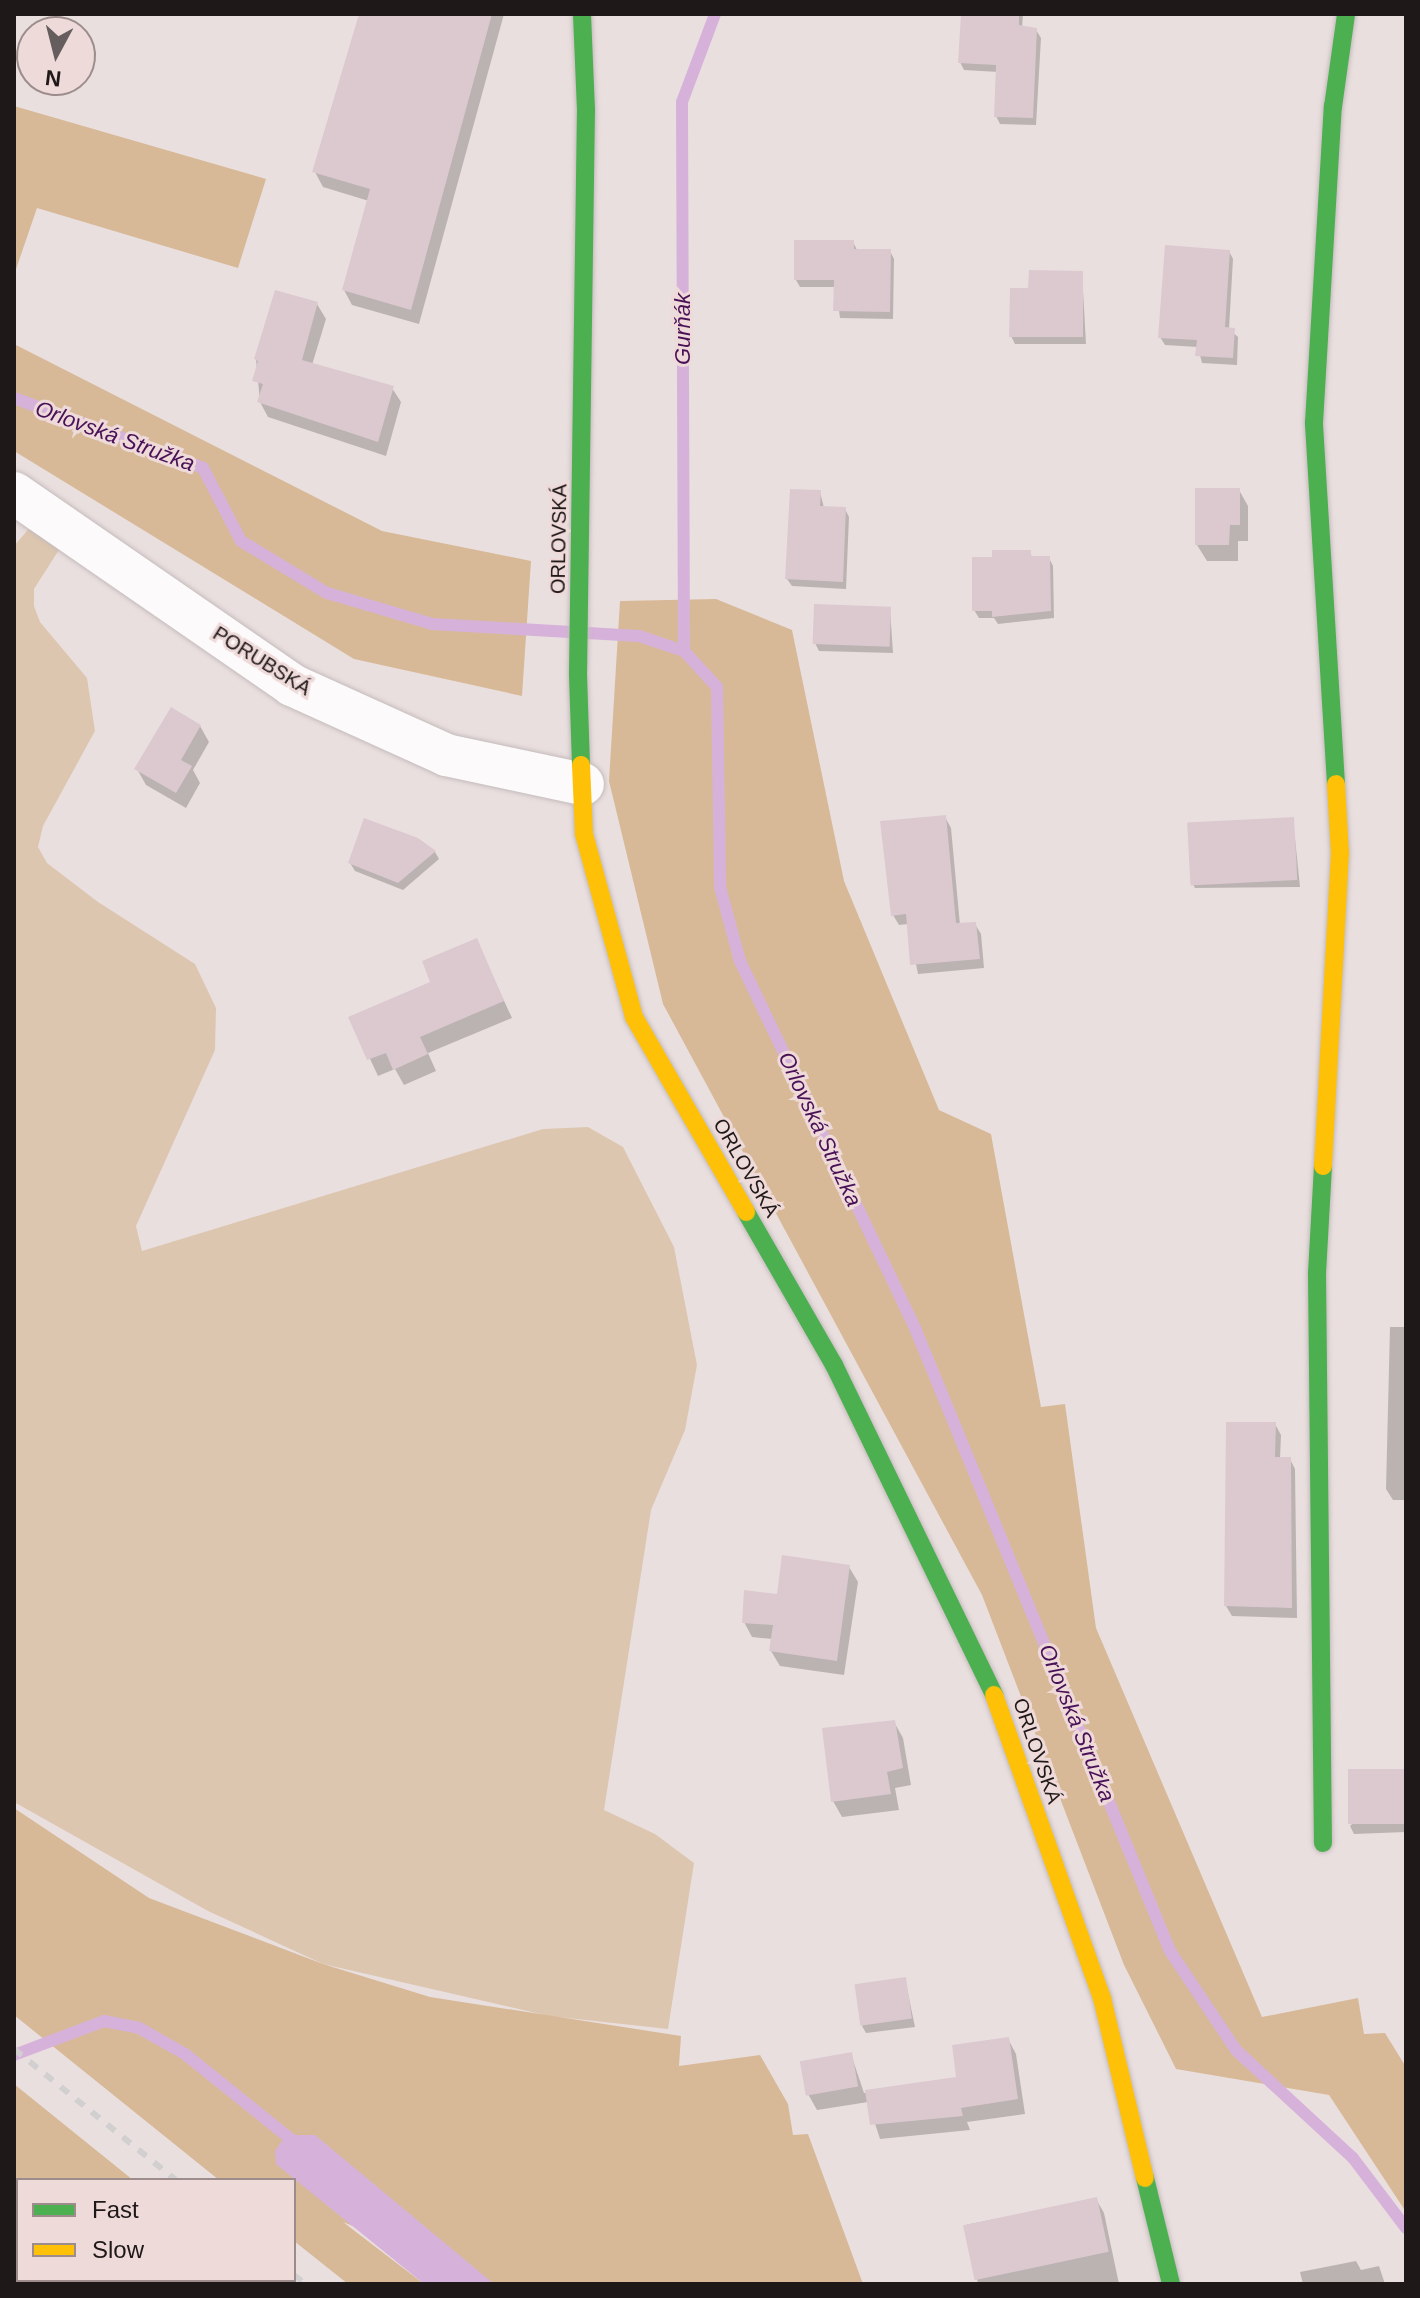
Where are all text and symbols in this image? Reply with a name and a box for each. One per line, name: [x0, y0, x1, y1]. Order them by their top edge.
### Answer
north arrow: [16, 16, 96, 96]
text: N: [44, 65, 63, 92]
water label: Gurňák: [670, 293, 696, 365]
water label: Orlovská Stružka: [32, 395, 198, 477]
street label: ORLOVSKÁ: [546, 484, 572, 594]
street label: PORUBSKÁ: [209, 621, 315, 701]
water label: Orlovská Stružka: [773, 1048, 867, 1210]
street label: ORLOVSKÁ: [708, 1114, 784, 1222]
water label: Orlovská Stružka: [1033, 1640, 1121, 1806]
street label: ORLOVSKÁ: [1008, 1695, 1066, 1807]
legend: [16, 2178, 296, 2282]
text: Fast: [92, 2196, 139, 2223]
text: Slow: [92, 2236, 144, 2263]

